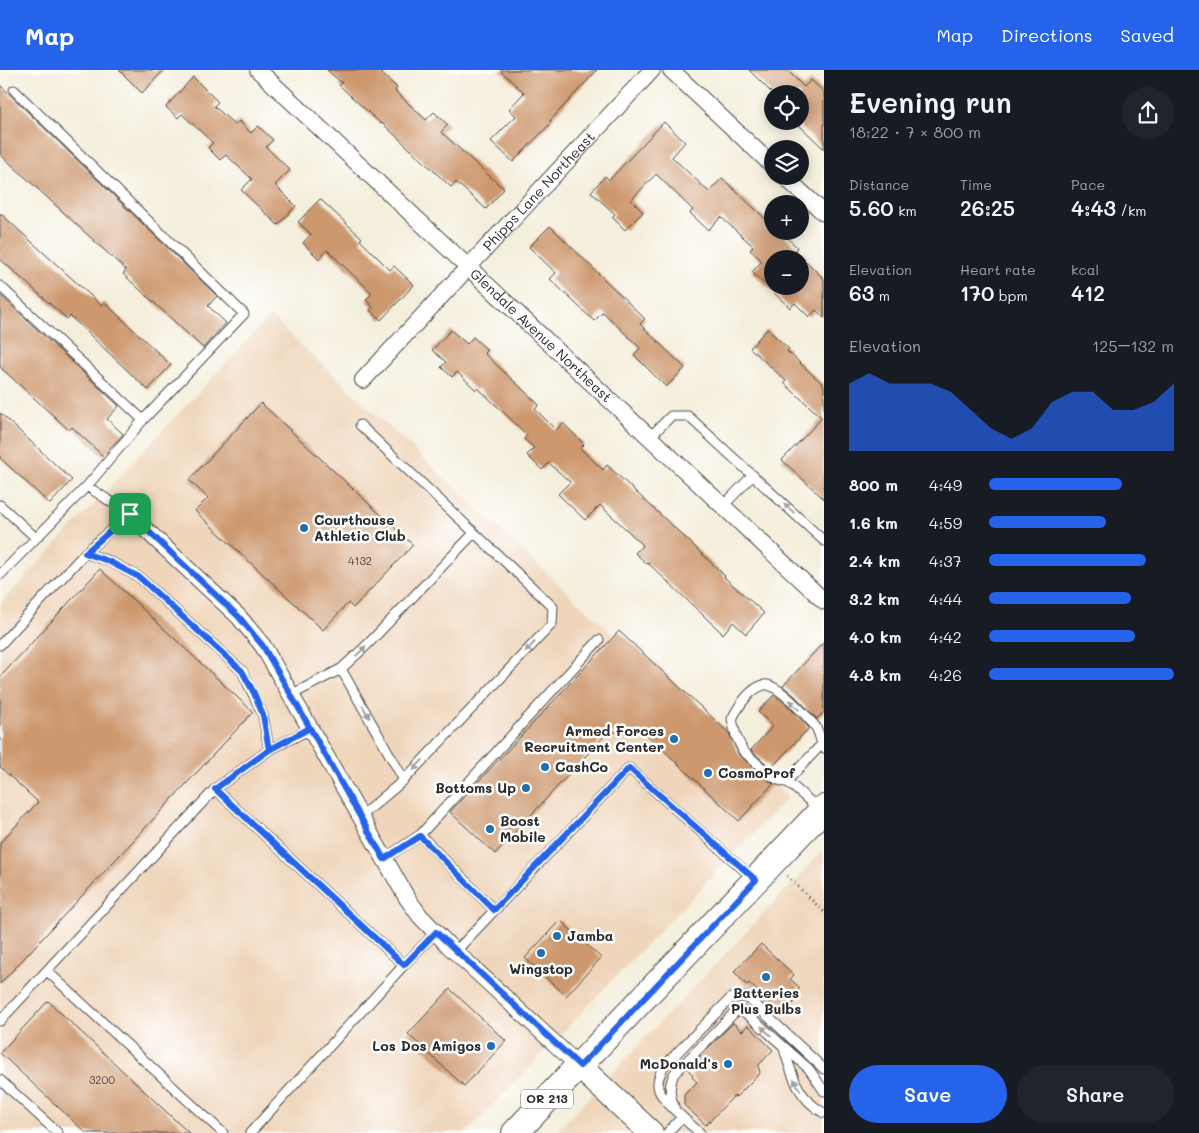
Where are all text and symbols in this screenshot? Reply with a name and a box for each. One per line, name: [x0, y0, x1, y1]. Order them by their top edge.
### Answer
text: Map: [25, 20, 74, 51]
text: Map: [936, 23, 973, 47]
text: Directions: [1001, 23, 1093, 47]
text: Saved: [1121, 23, 1174, 47]
text: Evening run: [849, 84, 1012, 120]
map controls: [764, 85, 809, 295]
button: locate: [764, 85, 809, 130]
button: share: [1122, 87, 1174, 139]
text: 18:22 · 7 × 800 m: [849, 121, 981, 142]
street label: Phipps Lane Northeast: [478, 127, 599, 255]
button: layers: [764, 140, 809, 185]
text: Distance: [849, 175, 909, 194]
text: Time: [960, 175, 992, 194]
text: Pace: [1071, 175, 1105, 194]
text: 5.60: [849, 194, 894, 221]
text: 26:25: [960, 194, 1015, 221]
text: 4:43: [1071, 194, 1116, 221]
button: +: [764, 195, 809, 240]
text: km: [894, 201, 917, 220]
text: /km: [1116, 201, 1147, 220]
button: −: [764, 250, 809, 295]
text: Elevation: [849, 260, 912, 279]
text: Heart rate: [960, 260, 1036, 279]
text: kcal: [1071, 260, 1099, 279]
street label: Glendale Avenue Northeast: [466, 264, 616, 406]
text: 63: [849, 279, 874, 306]
text: 170: [960, 279, 994, 306]
text: 412: [1071, 279, 1105, 306]
text: m: [874, 286, 890, 305]
text: bpm: [994, 286, 1028, 305]
text: Elevation: [849, 335, 921, 356]
text: 125–132 m: [1092, 335, 1174, 356]
text: 800 m: [849, 474, 898, 495]
text: 4:49: [929, 474, 962, 495]
pin: [109, 493, 151, 535]
icon: arrive: [116, 500, 144, 528]
one-way arrow: [783, 502, 795, 514]
place label: Courthouse Athletic Club: [314, 510, 406, 545]
text: 1.6 km: [849, 512, 898, 533]
text: 4:59: [929, 512, 962, 533]
marker: Courthouse Athletic Club: [298, 522, 310, 534]
text: 2.4 km: [849, 550, 900, 571]
text: 4:37: [929, 550, 962, 571]
house number: 4132: [348, 553, 372, 568]
text: 3.2 km: [849, 588, 900, 609]
text: 4:44: [929, 588, 962, 609]
text: 4.0 km: [849, 626, 901, 647]
text: 4:42: [929, 626, 962, 647]
one-way arrow: [524, 641, 536, 653]
one-way arrow: [355, 645, 367, 657]
text: 4.8 km: [849, 664, 901, 685]
text: 4:26: [929, 664, 962, 685]
one-way arrow: [788, 699, 800, 711]
one-way arrow: [361, 705, 370, 718]
place label: Armed Forces Recruitment Center: [524, 721, 664, 756]
marker: Armed Forces Recruitment Center: [668, 733, 680, 745]
place label: CashCo: [555, 757, 609, 776]
one-way arrow: [412, 759, 424, 771]
marker: CashCo: [539, 761, 551, 773]
place label: CosmoProf: [718, 763, 796, 782]
marker: CosmoProf: [702, 767, 714, 779]
place label: Bottoms Up: [435, 778, 516, 797]
marker: Bottoms Up: [520, 782, 532, 794]
place label: Boost Mobile: [500, 811, 546, 846]
marker: Boost Mobile: [484, 823, 496, 835]
place label: Jamba: [567, 926, 614, 945]
marker: Jamba: [551, 930, 563, 942]
marker: Wingstop: [535, 947, 547, 959]
place label: Wingstop: [509, 959, 573, 978]
marker: Batteries Plus Bulbs: [760, 971, 772, 983]
place label: Batteries Plus Bulbs: [731, 983, 801, 1018]
one-way arrow: [760, 1025, 772, 1037]
place label: Los Dos Amigos: [372, 1036, 481, 1055]
marker: Los Dos Amigos: [485, 1040, 497, 1052]
place label: McDonald's: [640, 1054, 718, 1073]
marker: McDonald's: [722, 1058, 734, 1070]
button: Save: [849, 1065, 1007, 1123]
button: Share: [1017, 1065, 1174, 1123]
house number: 3200: [89, 1072, 115, 1087]
one-way arrow: [793, 1078, 801, 1093]
road number: OR 213: [521, 1090, 573, 1108]

